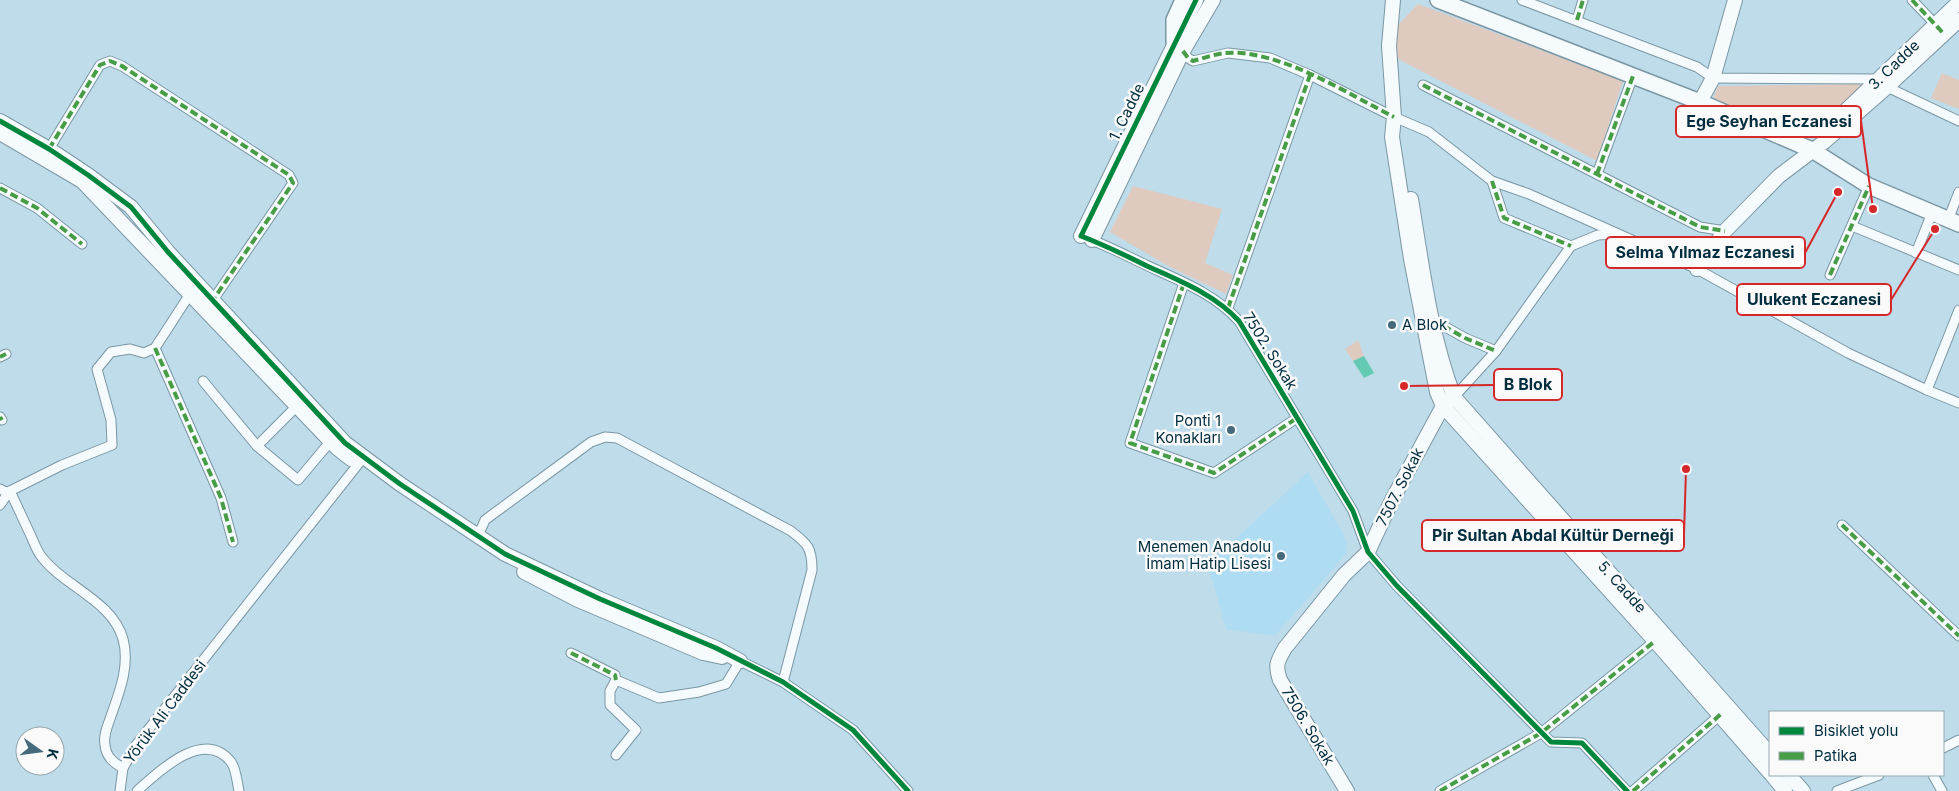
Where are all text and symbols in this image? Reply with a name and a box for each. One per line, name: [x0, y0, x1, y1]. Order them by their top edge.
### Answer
street label: 3. Cadde: [1864, 36, 1923, 94]
street label: 1. Cadde: [1105, 80, 1148, 143]
callout: Ege Seyhan Eczanesi: [1676, 106, 1861, 137]
text: Ege Seyhan Eczanesi: [1686, 111, 1852, 131]
callout: Selma Yılmaz Eczanesi: [1606, 237, 1805, 268]
text: Selma Yılmaz Eczanesi: [1616, 242, 1794, 262]
callout: Ulukent Eczanesi: [1737, 284, 1891, 315]
text: Ulukent Eczanesi: [1747, 289, 1881, 309]
street label: 7502. Sokak: [1239, 308, 1302, 394]
place label: A Blok: [1402, 315, 1448, 334]
marker: A Blok: [1386, 319, 1398, 331]
callout: B Blok: [1494, 369, 1562, 400]
text: B Blok: [1504, 374, 1553, 394]
place label: Ponti 1 Konakları: [1155, 411, 1221, 447]
marker: Ponti 1 Konakları: [1225, 424, 1237, 436]
street label: 7507. Sokak: [1372, 444, 1428, 529]
callout: Pir Sultan Abdal Kültür Derneği: [1422, 520, 1684, 551]
text: Pir Sultan Abdal Kültür Derneği: [1432, 525, 1674, 545]
place label: Menemen Anadolu İmam Hatip Lisesi: [1138, 537, 1271, 573]
marker: Menemen Anadolu İmam Hatip Lisesi: [1275, 550, 1287, 562]
street label: 5. Cadde: [1594, 557, 1651, 617]
street label: Yörük Ali Caddesi: [119, 656, 210, 767]
street label: 7506. Sokak: [1278, 683, 1340, 769]
legend: [1769, 711, 1944, 776]
text: Bisiklet yolu: [1814, 721, 1898, 740]
north arrow: [15, 726, 65, 776]
text: Patika: [1814, 746, 1857, 765]
text: K: [44, 747, 63, 761]

